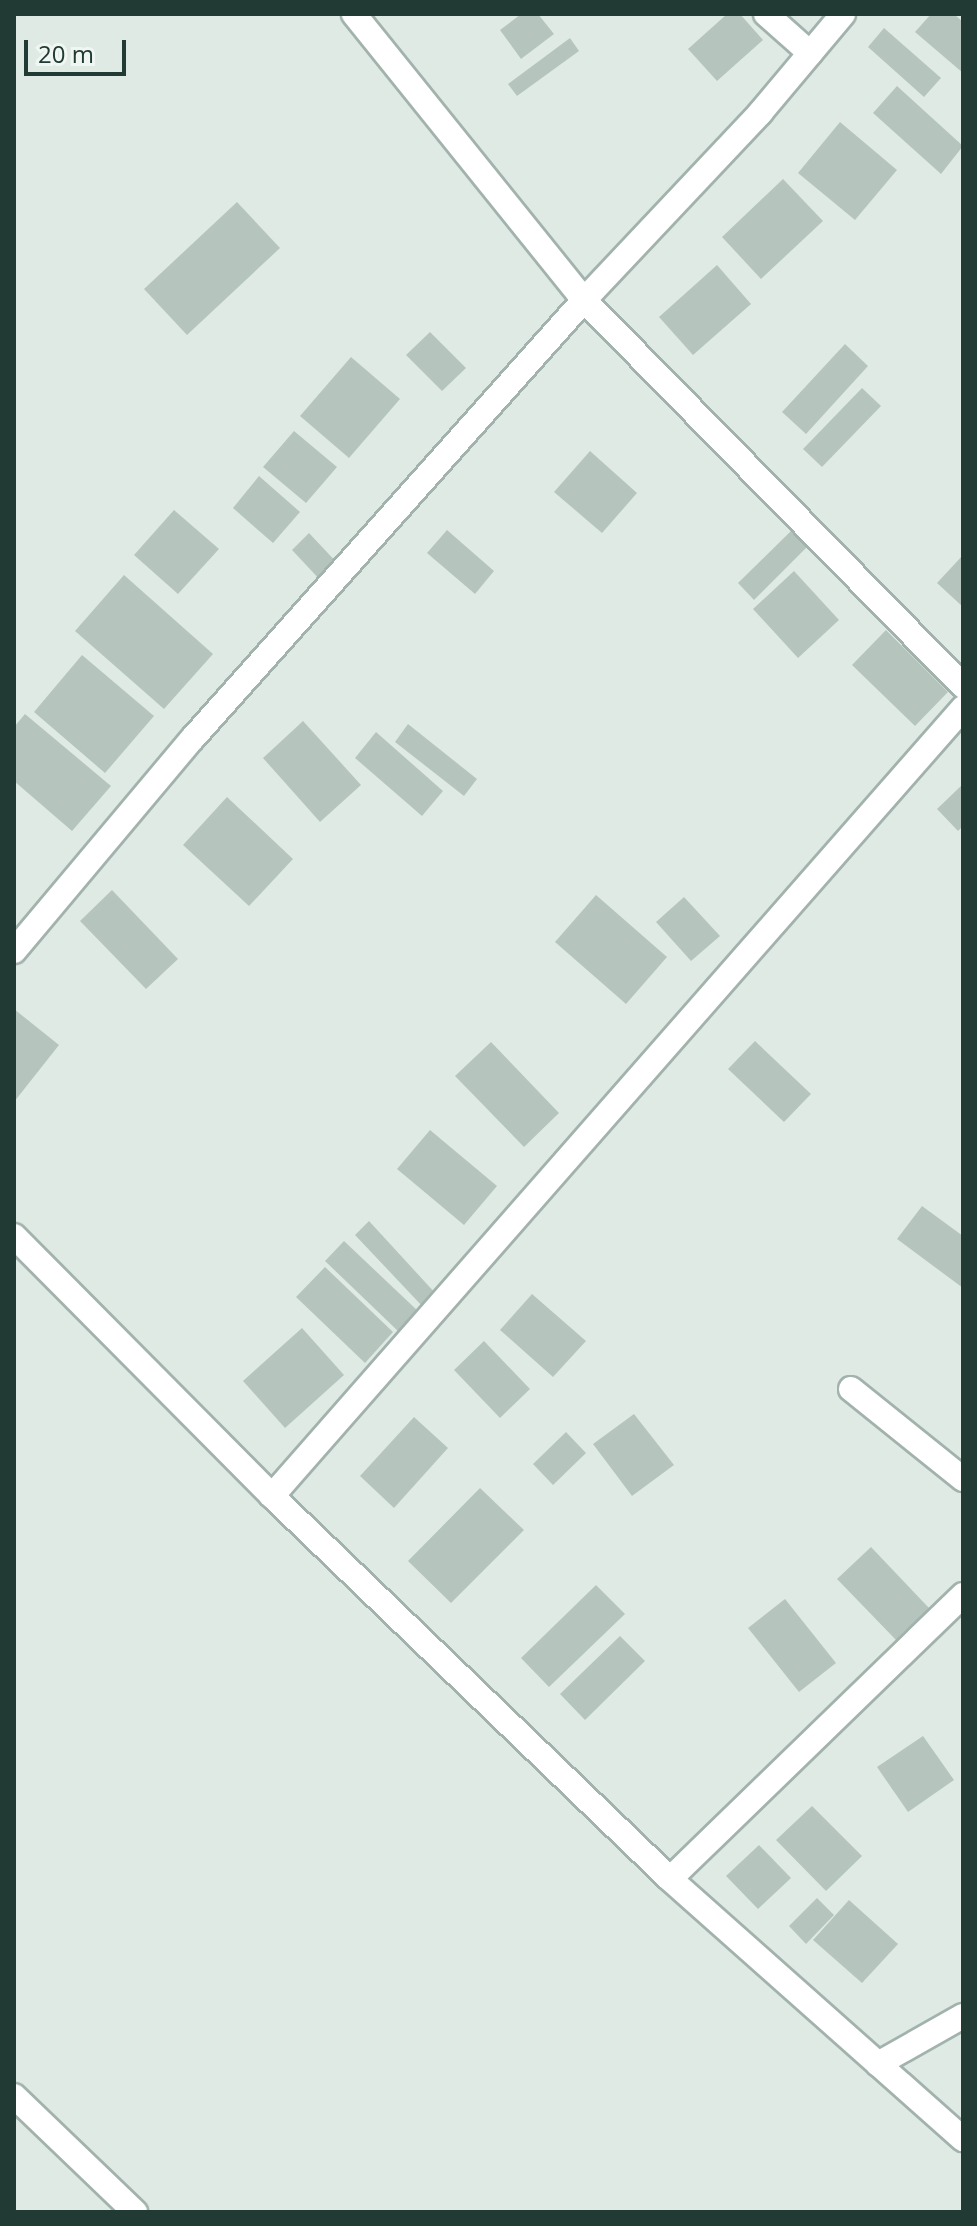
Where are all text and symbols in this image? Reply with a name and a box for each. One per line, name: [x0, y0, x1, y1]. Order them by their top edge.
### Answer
scale bar: [28, 24, 130, 74]
text: 20 m: [38, 37, 94, 70]

